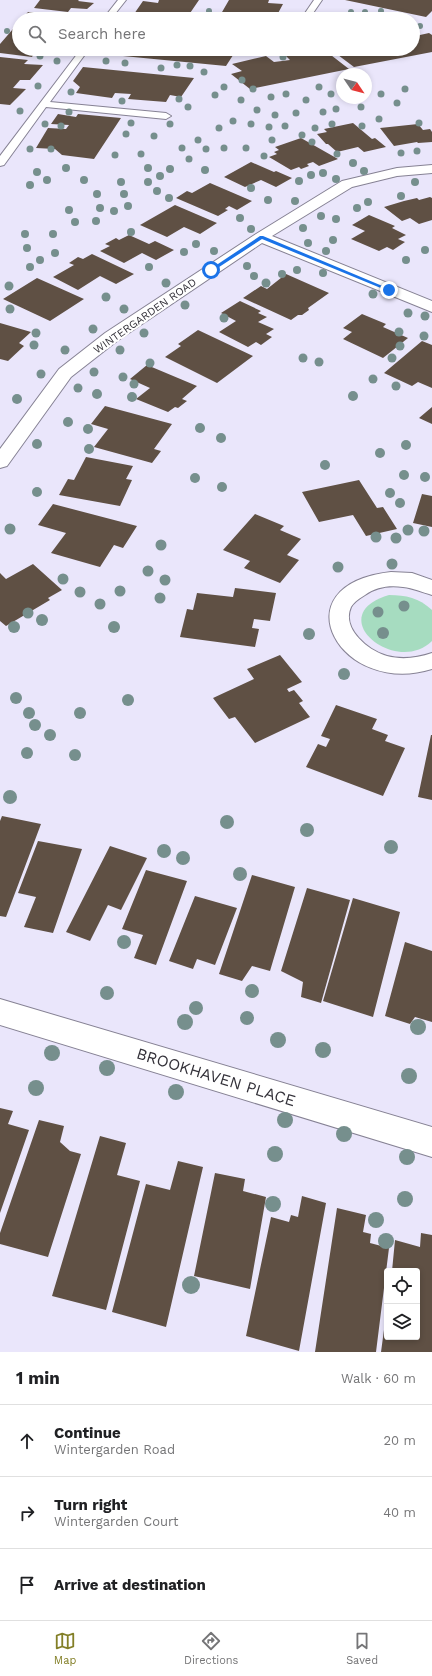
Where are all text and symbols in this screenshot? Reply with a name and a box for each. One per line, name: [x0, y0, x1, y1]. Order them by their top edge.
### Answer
search box: [12, 12, 420, 56]
icon: search: [26, 23, 48, 45]
text: Search here: [58, 25, 146, 43]
north arrow: [336, 68, 372, 104]
route start: [202, 261, 220, 279]
street label: WINTERGARDEN ROAD: [91, 275, 199, 356]
route end: [380, 281, 398, 299]
street label: BROOKHAVEN PLACE: [134, 1044, 298, 1110]
map controls: [384, 1268, 420, 1340]
button: locate: [384, 1268, 420, 1304]
button: layers: [384, 1304, 420, 1340]
text: 1 min: [16, 1368, 60, 1388]
text: Walk · 60 m: [341, 1371, 416, 1386]
text: Continue: [54, 1424, 121, 1442]
icon: ahead: [16, 1430, 38, 1452]
text: 20 m: [384, 1433, 416, 1448]
text: Wintergarden Road: [54, 1442, 175, 1457]
text: Turn right: [54, 1496, 127, 1514]
icon: right: [16, 1502, 38, 1524]
text: 40 m: [383, 1505, 416, 1520]
text: Wintergarden Court: [54, 1514, 178, 1529]
icon: arrive: [16, 1574, 38, 1596]
text: Arrive at destination: [54, 1576, 206, 1594]
tab: Map: [54, 1630, 76, 1667]
tab: Directions: [184, 1630, 238, 1667]
tab: Saved: [346, 1630, 378, 1667]

